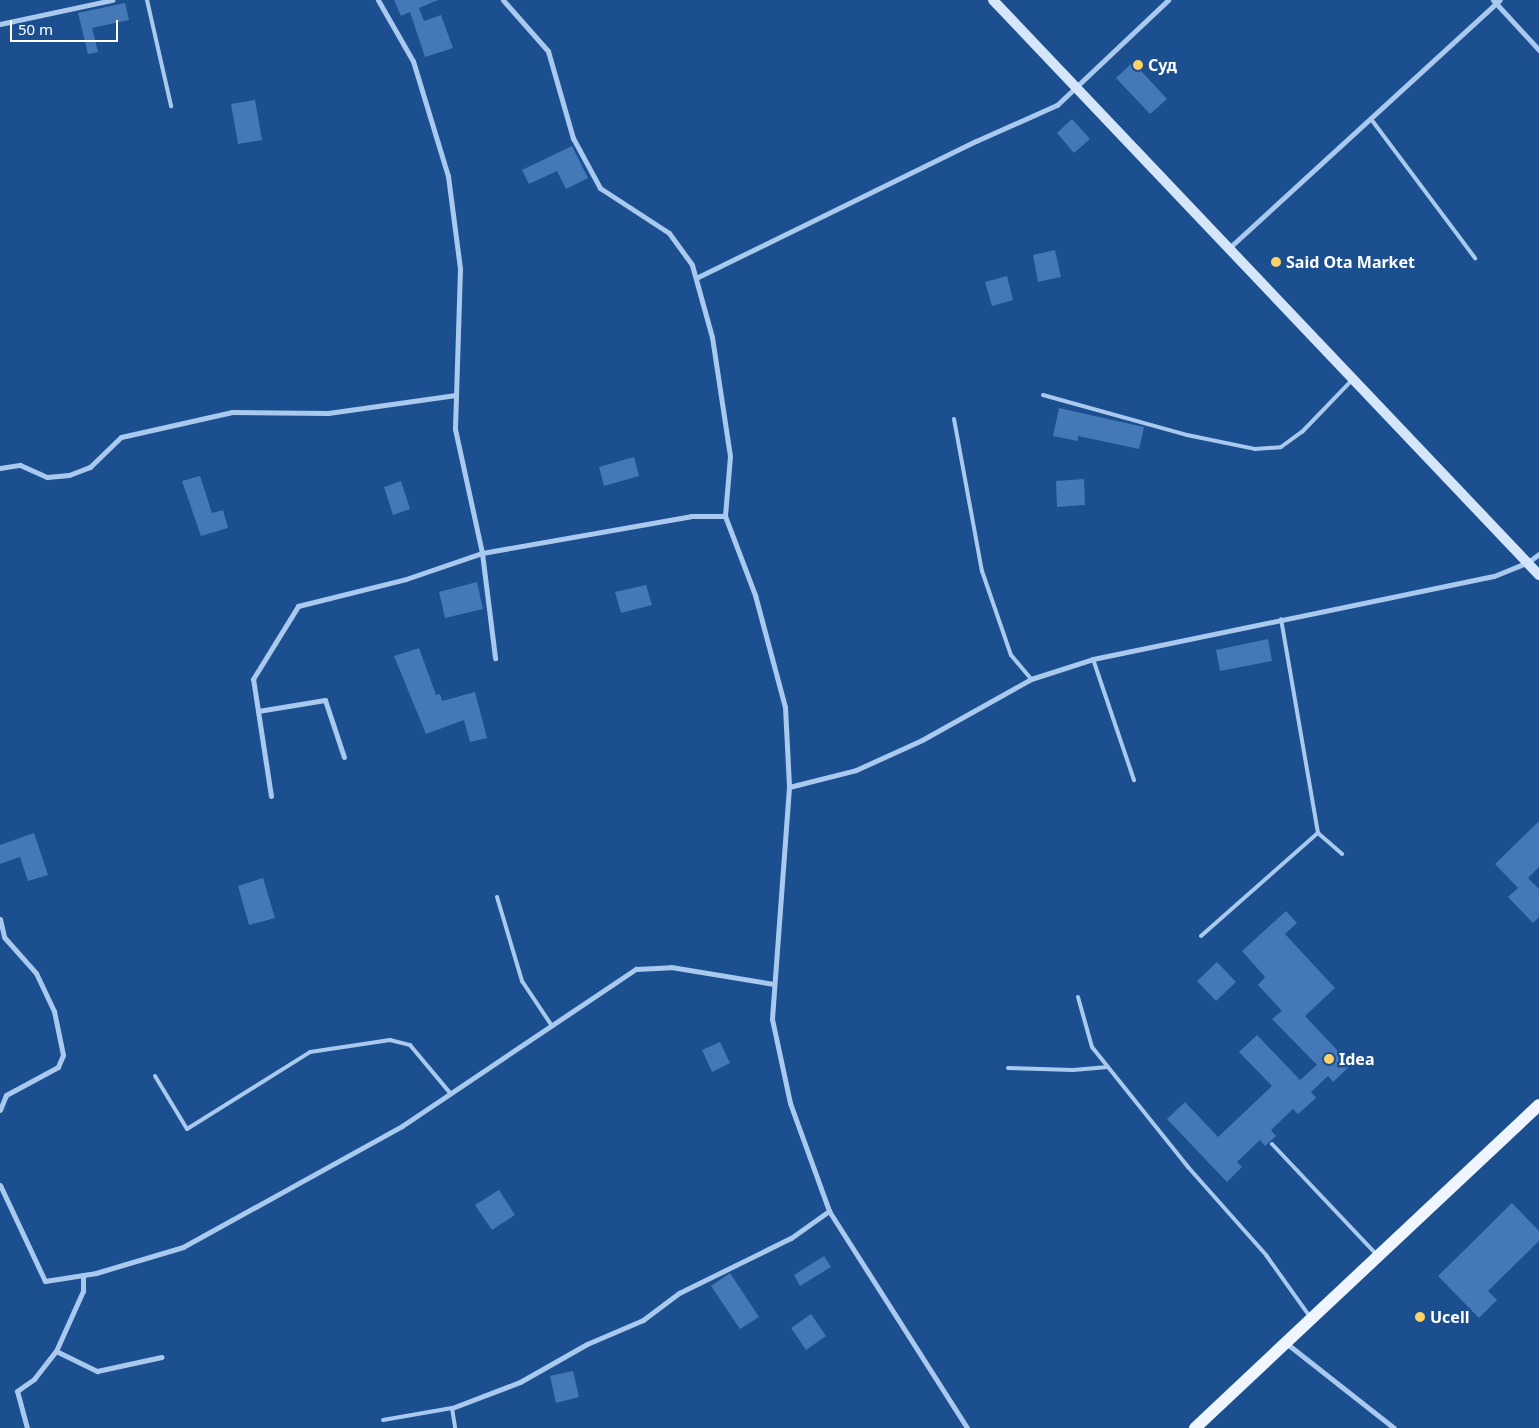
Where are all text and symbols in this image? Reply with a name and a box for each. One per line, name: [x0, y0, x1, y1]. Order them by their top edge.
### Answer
scale bar: [12, 10, 120, 42]
text: 50 m: [18, 19, 53, 39]
place label: Суд: [1148, 55, 1177, 75]
marker: Суд: [1132, 59, 1144, 71]
place label: Said Ota Market: [1286, 252, 1415, 272]
marker: Said Ota Market: [1270, 256, 1282, 268]
place label: Idea: [1339, 1049, 1374, 1069]
marker: Idea: [1323, 1053, 1335, 1065]
place label: Ucell: [1430, 1307, 1469, 1327]
marker: Ucell: [1414, 1311, 1426, 1323]

